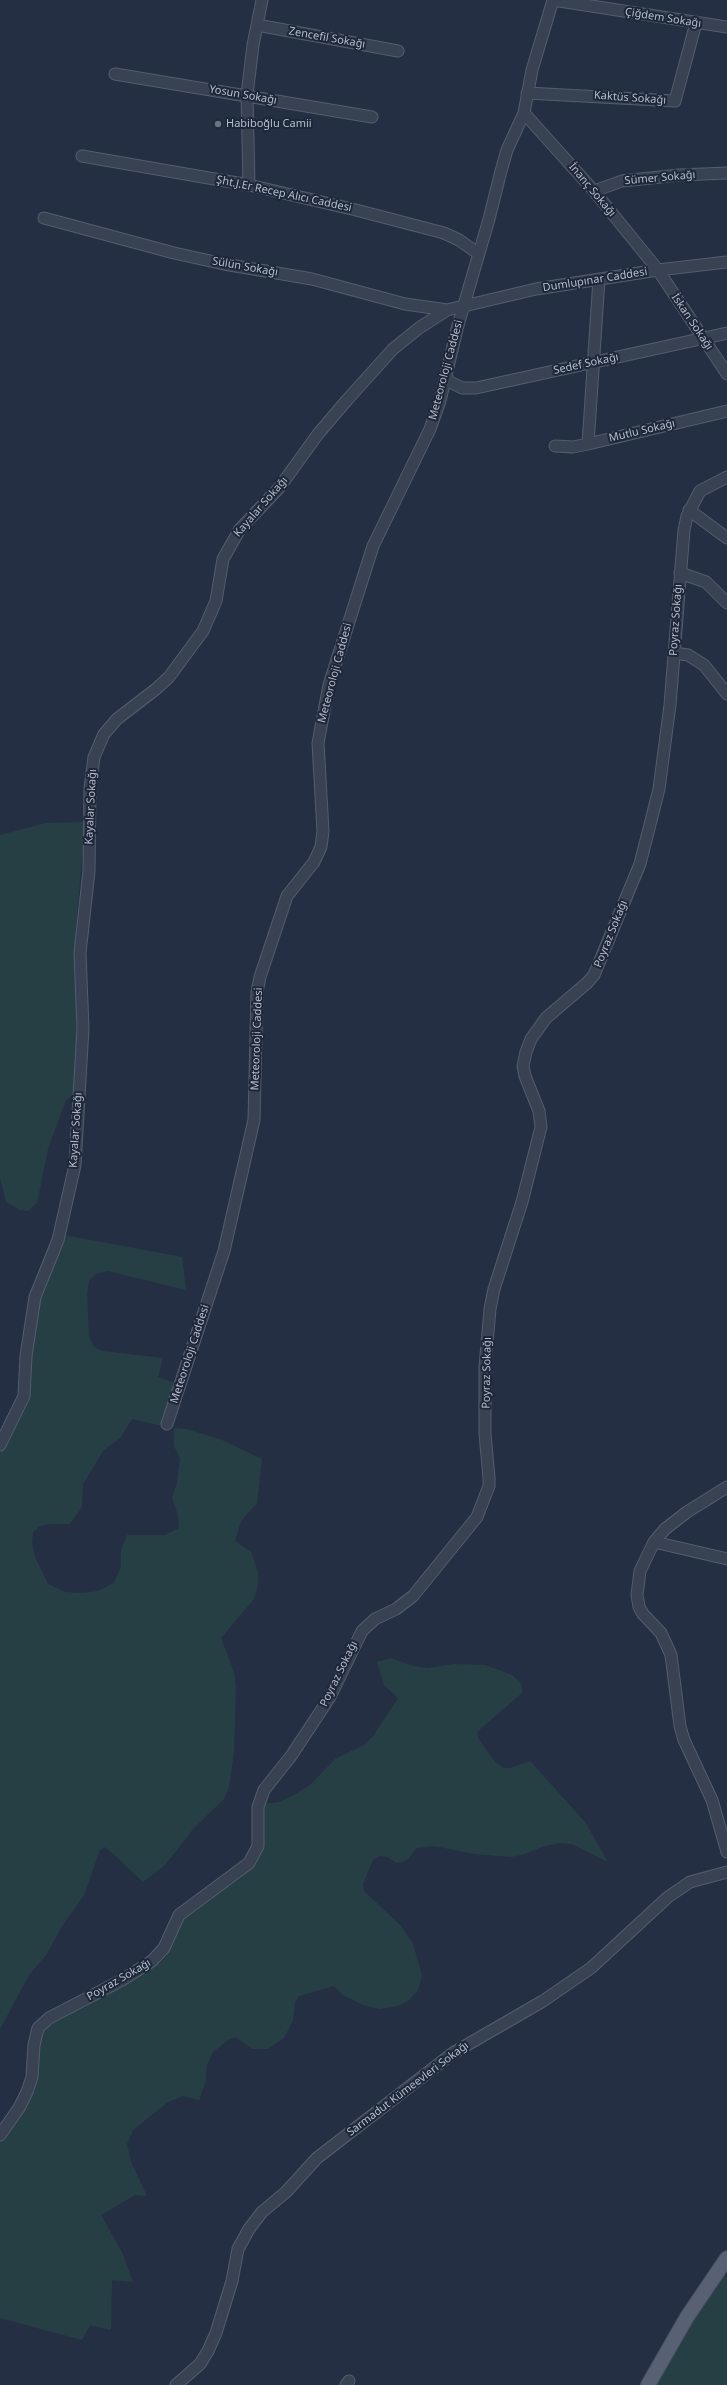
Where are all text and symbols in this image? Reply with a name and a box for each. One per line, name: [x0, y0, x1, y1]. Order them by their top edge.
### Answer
street label: Çiğdem Sokağı: [624, 5, 702, 31]
street label: Zencefil Sokağı: [288, 25, 366, 51]
street label: Yosun Sokağı: [208, 83, 278, 107]
street label: Kaktüs Sokağı: [594, 89, 666, 107]
place label: Habiboğlu Camii: [226, 117, 312, 131]
marker: Habiboğlu Camii: [213, 119, 223, 129]
street label: İnanç Sokağı: [566, 160, 618, 220]
street label: Sümer Sokağı: [624, 168, 696, 188]
street label: Şht.J.Er Recep Alıcı Caddesi: [215, 173, 353, 215]
street label: Sülün Sokağı: [211, 255, 279, 279]
street label: Dumlupınar Caddesi: [542, 265, 648, 295]
street label: İskan Sokağı: [668, 291, 716, 353]
street label: Meteoroloji Caddesi: [426, 319, 466, 421]
street label: Sedef Sokağı: [552, 351, 620, 377]
street label: Mutlu Sokağı: [608, 417, 676, 445]
street label: Kayalar Sokağı: [231, 474, 291, 540]
street label: Poyraz Sokağı: [667, 584, 685, 656]
street label: Meteoroloji Caddesi: [315, 622, 355, 724]
street label: Kayalar Sokağı: [82, 769, 100, 845]
street label: Poyraz Sokağı: [591, 898, 631, 970]
street label: Meteoroloji Caddesi: [249, 987, 265, 1091]
street label: Kayalar Sokağı: [67, 1092, 85, 1168]
street label: Meteoroloji Caddesi: [168, 1303, 212, 1405]
street label: Poyraz Sokağı: [480, 1337, 494, 1409]
street label: Poyraz Sokağı: [317, 1639, 361, 1709]
street label: Poyraz Sokağı: [85, 1956, 153, 2004]
street label: Sarmadut Kümeevleri Sokağı: [345, 2039, 471, 2139]

